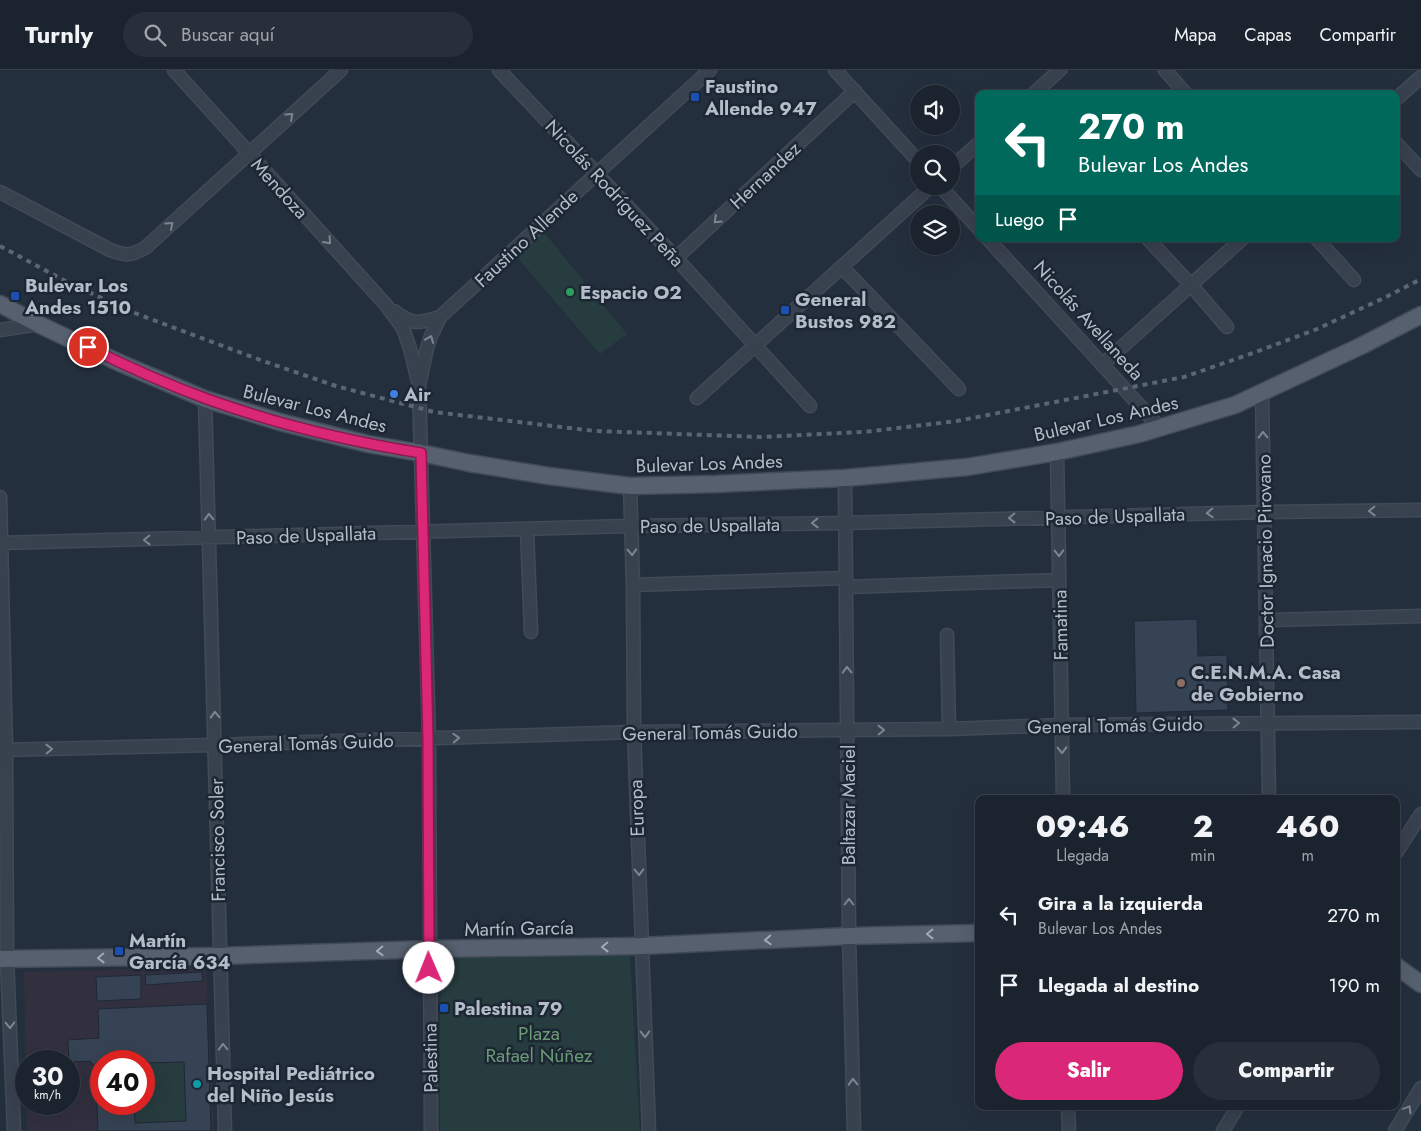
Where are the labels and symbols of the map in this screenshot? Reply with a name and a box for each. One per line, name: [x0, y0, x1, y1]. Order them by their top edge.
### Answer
place label: Faustino Allende 947: [704, 73, 817, 122]
marker: Faustino Allende 947: [689, 91, 701, 103]
one-way arrow: [285, 112, 294, 121]
street label: Nicolás Rodríguez Peña: [539, 114, 690, 273]
street label: Hernandez: [724, 135, 807, 215]
street label: Mendoza: [245, 152, 314, 225]
street label: Faustino Allende: [469, 183, 584, 294]
one-way arrow: [713, 214, 722, 223]
one-way arrow: [165, 222, 174, 231]
one-way arrow: [322, 236, 331, 245]
street label: Nicolás Avellaneda: [1027, 254, 1150, 386]
place label: Bulevar Los Andes 1510: [24, 272, 131, 321]
place label: Espacio O2: [580, 279, 682, 306]
marker: Espacio O2: [564, 286, 576, 298]
place label: General Bustos 982: [795, 286, 896, 335]
marker: Bulevar Los Andes 1510: [9, 290, 21, 302]
marker: General Bustos 982: [779, 304, 791, 316]
pin: [67, 326, 109, 368]
one-way arrow: [424, 335, 435, 344]
street label: Bulevar Los Andes: [240, 378, 390, 439]
place label: Air: [403, 381, 431, 408]
marker: Air: [388, 388, 400, 400]
street label: Bulevar Los Andes: [1031, 389, 1181, 448]
one-way arrow: [1258, 431, 1268, 438]
street label: Bulevar Los Andes: [635, 447, 783, 480]
street label: Doctor Ignacio Pirovano: [1250, 454, 1281, 648]
street label: Paso de Uspallata: [1045, 501, 1186, 532]
one-way arrow: [1368, 506, 1376, 516]
one-way arrow: [1206, 508, 1214, 518]
street label: Paso de Uspallata: [640, 511, 780, 540]
one-way arrow: [204, 513, 214, 520]
one-way arrow: [1008, 513, 1016, 524]
one-way arrow: [811, 518, 818, 528]
street label: Paso de Uspallata: [236, 520, 377, 551]
one-way arrow: [142, 535, 150, 545]
one-way arrow: [627, 548, 637, 556]
one-way arrow: [1054, 550, 1064, 557]
street label: Famatina: [1046, 589, 1075, 661]
place label: C.E.N.M.A. Casa de Gobierno: [1191, 659, 1341, 708]
one-way arrow: [842, 666, 852, 674]
marker: C.E.N.M.A. Casa de Gobierno: [1175, 677, 1187, 689]
one-way arrow: [209, 710, 220, 718]
street label: General Tomás Guido: [1027, 710, 1203, 741]
street label: General Tomás Guido: [622, 717, 798, 748]
one-way arrow: [1232, 718, 1240, 729]
one-way arrow: [877, 724, 885, 735]
street label: General Tomás Guido: [218, 727, 394, 760]
one-way arrow: [452, 733, 460, 744]
one-way arrow: [45, 744, 53, 754]
street label: Baltazar Maciel: [835, 745, 862, 865]
one-way arrow: [1057, 747, 1067, 755]
street label: Francisco Soler: [203, 778, 232, 902]
street label: Europa: [622, 779, 651, 837]
one-way arrow: [633, 868, 644, 876]
one-way arrow: [844, 898, 854, 906]
street label: Martín García: [464, 914, 574, 943]
place label: Martín García 634: [129, 927, 231, 976]
one-way arrow: [926, 929, 934, 939]
one-way arrow: [763, 934, 771, 945]
position arrow: [402, 941, 454, 993]
one-way arrow: [601, 942, 609, 952]
marker: Martín García 634: [113, 945, 125, 957]
one-way arrow: [376, 946, 384, 956]
one-way arrow: [97, 952, 105, 963]
place label: Palestina 79: [454, 995, 563, 1022]
marker: Palestina 79: [438, 1002, 450, 1014]
park label: Plaza Rafael Núñez: [485, 1020, 593, 1069]
one-way arrow: [4, 1021, 15, 1029]
street label: Palestina: [416, 1023, 445, 1093]
one-way arrow: [639, 1030, 650, 1038]
one-way arrow: [217, 1043, 228, 1051]
speed limit sign: 40: [90, 1050, 155, 1115]
place label: Hospital Pediátrico del Niño Jesús: [207, 1060, 375, 1109]
marker: Hospital Pediátrico del Niño Jesús: [191, 1078, 203, 1090]
one-way arrow: [848, 1078, 858, 1086]
one-way arrow: [1401, 1106, 1411, 1115]

